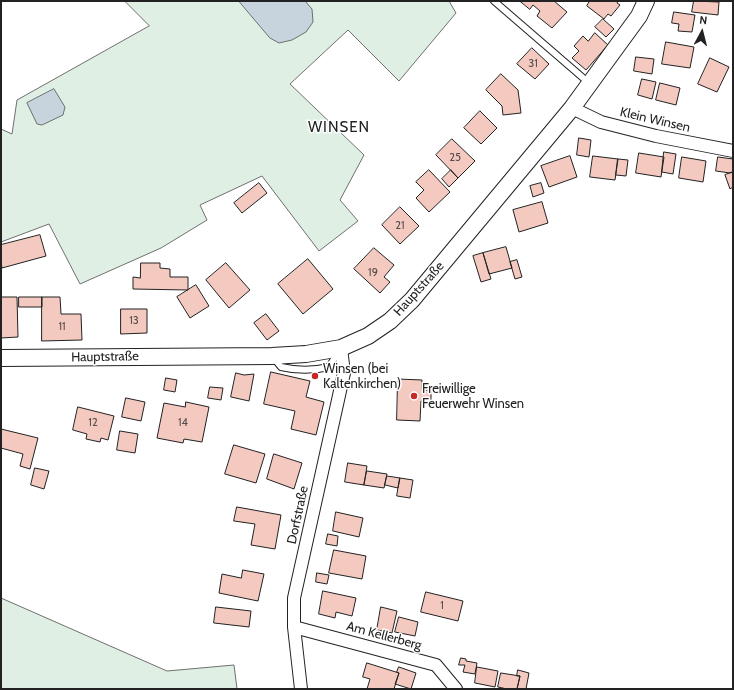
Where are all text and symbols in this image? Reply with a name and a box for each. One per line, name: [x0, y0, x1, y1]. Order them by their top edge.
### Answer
north arrow: [682, 12, 722, 52]
text: N: [699, 13, 708, 28]
house number: 31: [528, 57, 538, 71]
street label: Klein Winsen: [618, 104, 692, 136]
district label: WINSEN: [308, 119, 370, 137]
house number: 25: [449, 151, 461, 165]
house number: 21: [395, 219, 405, 233]
street label: Hauptstraße: [391, 259, 447, 319]
house number: 19: [368, 266, 378, 280]
house number: 13: [129, 314, 139, 328]
house number: 11: [58, 320, 66, 334]
street label: Hauptstraße: [71, 349, 139, 365]
place label: Winsen (bei Kaltenkirchen): [323, 361, 401, 392]
marker: Winsen (bei Kaltenkirchen): [310, 371, 320, 381]
place label: Freiwillige Feuerwehr Winsen: [422, 381, 524, 412]
marker: Freiwillige Feuerwehr Winsen: [409, 391, 419, 401]
house number: 12: [88, 416, 98, 430]
house number: 14: [178, 416, 188, 430]
street label: Dorfstraße: [284, 485, 312, 545]
house number: 1: [440, 599, 444, 613]
street label: Am Kellerberg: [345, 618, 423, 654]

